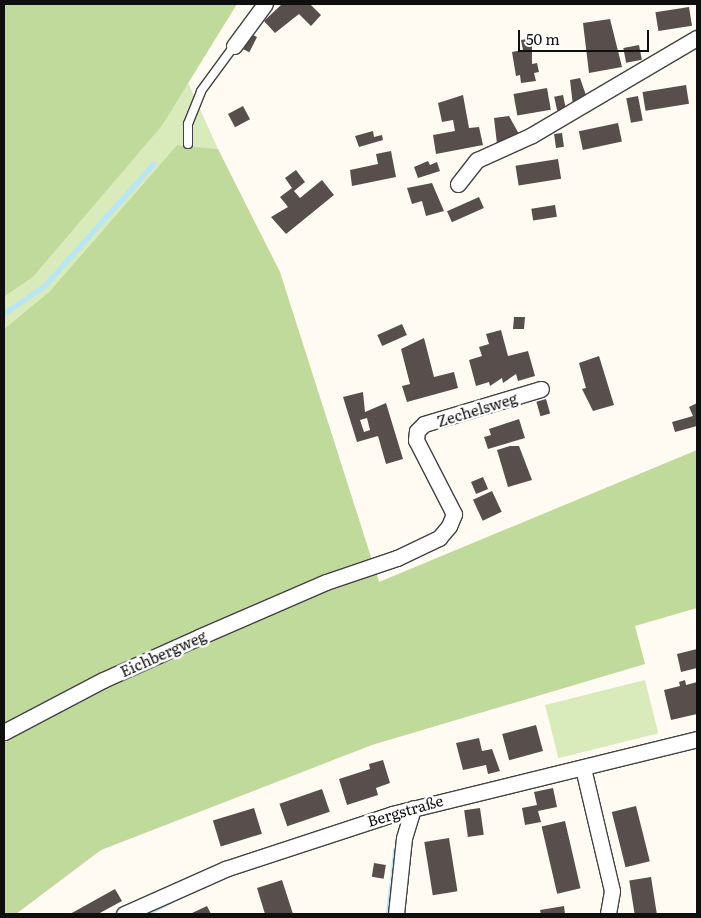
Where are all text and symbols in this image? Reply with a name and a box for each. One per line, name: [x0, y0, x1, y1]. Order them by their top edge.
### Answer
scale bar: [521, 20, 652, 52]
text: 50 m: [526, 27, 560, 50]
street label: Zechelsweg: [435, 388, 519, 430]
street label: Eichbergweg: [117, 626, 209, 680]
street label: Bergstraße: [365, 791, 445, 829]

